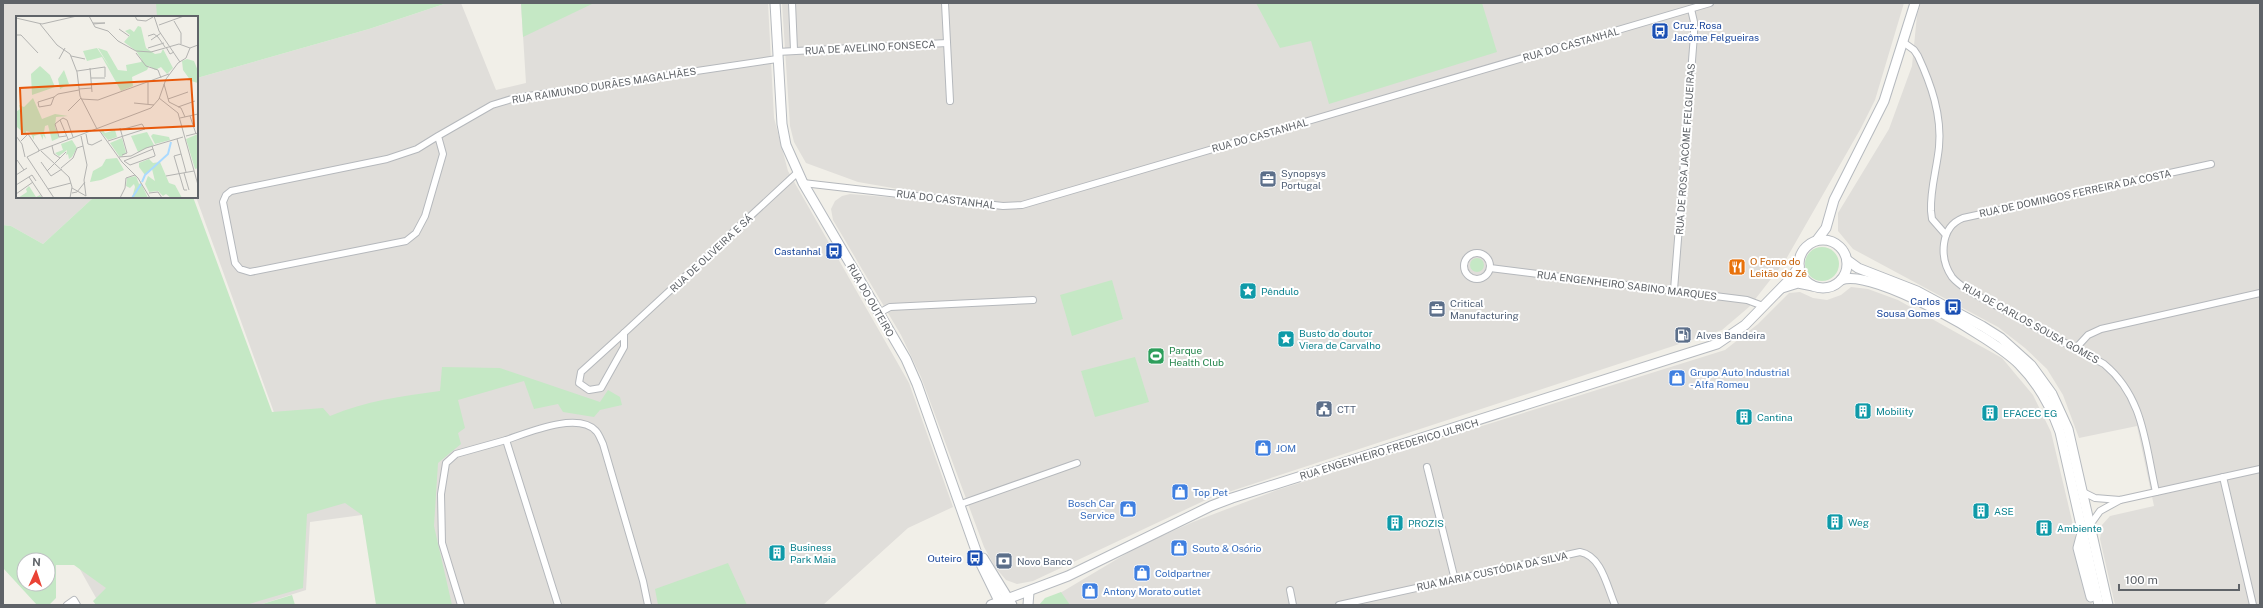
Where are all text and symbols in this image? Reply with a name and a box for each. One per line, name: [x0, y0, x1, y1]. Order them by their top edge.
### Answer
inset map: [16, 16, 198, 198]
place label: Cruz. Rosa Jacôme Felgueiras: [1673, 19, 1759, 43]
bus stop icon: Cruz. Rosa Jacôme Felgueiras: [1650, 21, 1670, 41]
street label: RUA DO CASTANHAL: [1521, 24, 1621, 64]
street label: RUA DE AVELINO FONSECA: [804, 38, 936, 56]
street label: RUA DE ROSA JACÔME FELGUEIRAS: [1673, 62, 1697, 235]
street label: RUA RAIMUNDO DURÃES MAGALHÃES: [511, 64, 697, 105]
street label: RUA DO CASTANHAL: [1210, 115, 1310, 155]
place label: Synopsys Portugal: [1281, 167, 1326, 191]
street label: RUA DE DOMINGOS FERREIRA DA COSTA: [1978, 167, 2172, 219]
office icon: Synopsys Portugal: [1258, 169, 1278, 189]
street label: RUA DO CASTANHAL: [896, 187, 997, 211]
street label: RUA DE OLIVEIRA E SÁ: [667, 212, 755, 294]
bus stop icon: Castanhal: [824, 241, 844, 261]
place label: Castanhal: [774, 245, 821, 257]
place label: O Forno do Leitão do Zé: [1750, 255, 1807, 279]
restaurant icon: O Forno do Leitão do Zé: [1727, 257, 1747, 277]
street label: RUA DO OUTEIRO: [845, 261, 897, 339]
street label: RUA ENGENHEIRO SABINO MARQUES: [1536, 268, 1718, 302]
street label: RUA DE CARLOS SOUSA GOMES: [1961, 280, 2102, 366]
place icon: Pêndulo: [1238, 281, 1258, 301]
place label: Pêndulo: [1261, 285, 1299, 297]
place label: Carlos Sousa Gomes: [1876, 295, 1940, 319]
place label: Critical Manufacturing: [1450, 297, 1519, 321]
bus stop icon: Carlos Sousa Gomes: [1943, 297, 1963, 317]
office icon: Critical Manufacturing: [1427, 299, 1447, 319]
fuel station icon: Alves Bandeira: [1673, 325, 1693, 345]
place label: Busto do doutor Viera de Carvalho: [1299, 327, 1381, 351]
place icon: Busto do doutor Viera de Carvalho: [1276, 329, 1296, 349]
place label: Alves Bandeira: [1696, 329, 1765, 341]
place label: Parque Health Club: [1169, 344, 1224, 368]
sports icon: Parque Health Club: [1146, 346, 1166, 366]
place label: Grupo Auto Industrial - Alfa Romeu: [1690, 366, 1790, 390]
shop icon: Grupo Auto Industrial - Alfa Romeu: [1667, 368, 1687, 388]
public building icon: CTT: [1314, 399, 1334, 419]
building icon: Mobility: [1853, 401, 1873, 421]
place label: CTT: [1337, 403, 1356, 415]
building icon: EFACEC EG: [1980, 403, 2000, 423]
place label: Mobility: [1876, 405, 1914, 417]
building icon: Cantina: [1734, 407, 1754, 427]
place label: EFACEC EG: [2003, 407, 2057, 419]
place label: Cantina: [1757, 411, 1793, 423]
street label: RUA ENGENHEIRO FREDERICO ULRICH: [1298, 416, 1480, 482]
shop icon: JOM: [1253, 438, 1273, 458]
place label: JOM: [1276, 442, 1296, 454]
shop icon: Top Pet: [1170, 482, 1190, 502]
place label: Top Pet: [1193, 486, 1228, 498]
place label: Bosch Car Service: [1068, 497, 1115, 521]
shop icon: Bosch Car Service: [1118, 499, 1138, 519]
building icon: ASE: [1971, 501, 1991, 521]
place label: ASE: [1994, 505, 2014, 517]
building icon: Weg: [1825, 512, 1845, 532]
building icon: PROZIS: [1385, 513, 1405, 533]
place label: Weg: [1848, 516, 1869, 528]
place label: PROZIS: [1408, 517, 1444, 529]
building icon: Ambiente: [2034, 518, 2054, 538]
place label: Ambiente: [2057, 522, 2102, 534]
shop icon: Souto & Osório: [1169, 538, 1189, 558]
place label: Business Park Maia: [790, 541, 836, 565]
place label: Souto & Osório: [1192, 542, 1262, 554]
building icon: Business Park Maia: [767, 543, 787, 563]
bus stop icon: Outeiro: [965, 548, 985, 568]
street label: RUA MARIA CUSTÓDIA DA SILVA: [1415, 549, 1569, 593]
bank icon: Novo Banco: [994, 551, 1014, 571]
north arrow: [16, 552, 56, 592]
place label: Outeiro: [927, 552, 962, 564]
place label: Novo Banco: [1017, 555, 1072, 567]
text: N: [32, 556, 41, 568]
shop icon: Coldpartner: [1132, 563, 1152, 583]
scale bar: [2119, 566, 2239, 592]
place label: Coldpartner: [1155, 567, 1211, 579]
text: 100 m: [2125, 573, 2158, 587]
shop icon: Antony Morato outlet: [1080, 581, 1100, 601]
place label: Antony Morato outlet: [1103, 585, 1201, 597]

